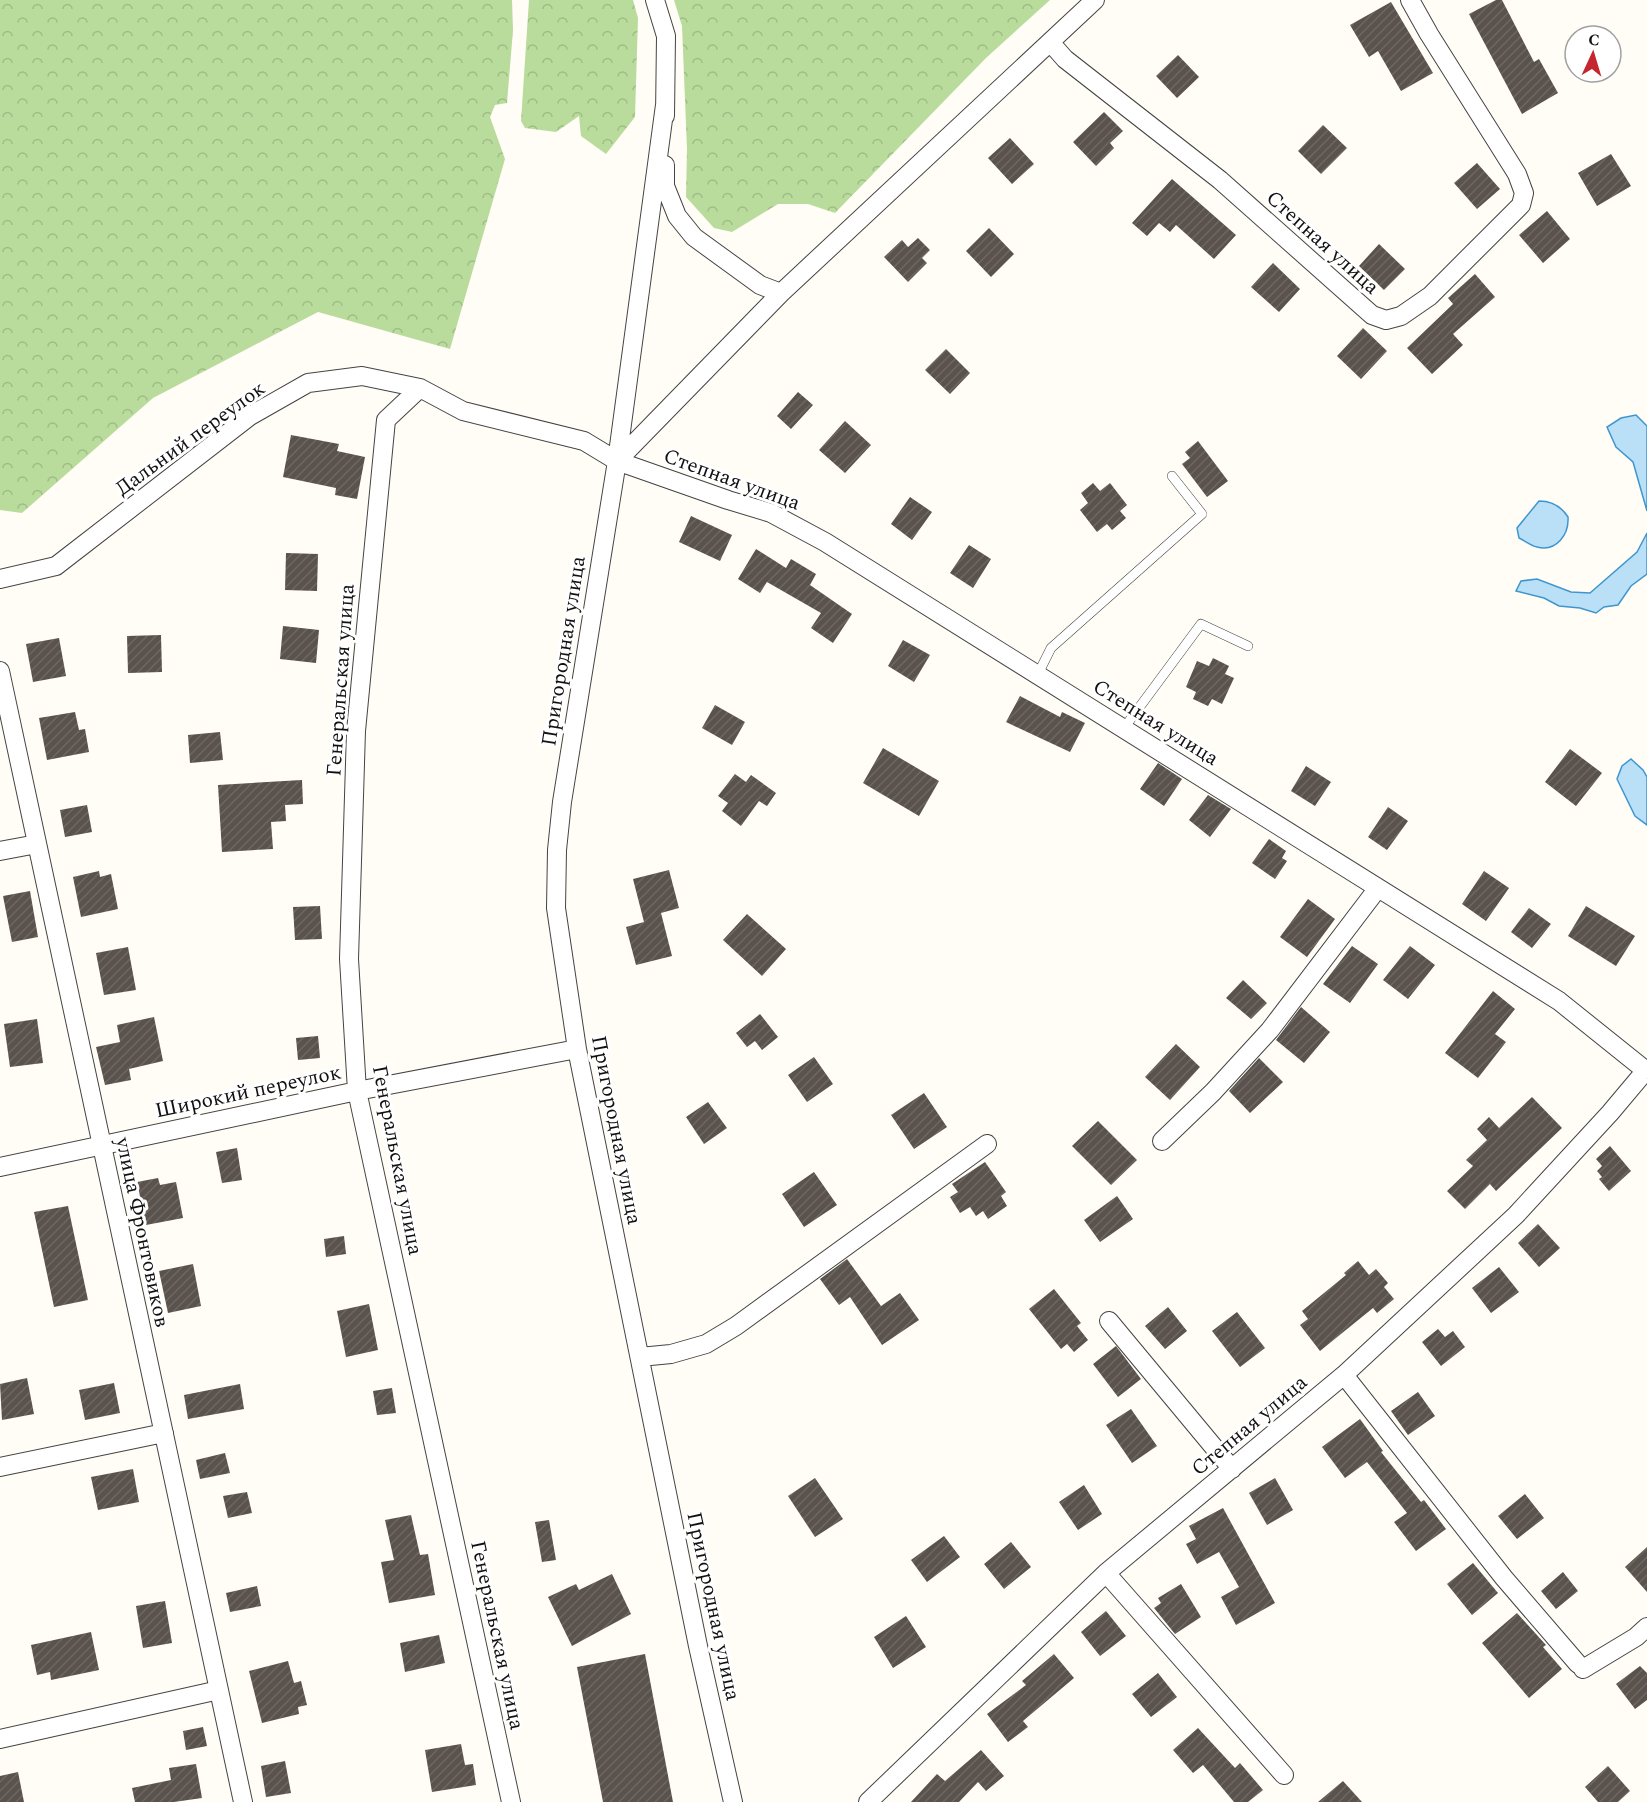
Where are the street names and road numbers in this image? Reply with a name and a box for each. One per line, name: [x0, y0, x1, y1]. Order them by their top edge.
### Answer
street label: Степная улица: [1258, 183, 1387, 303]
street label: Дальний переулок: [109, 373, 273, 504]
street label: Степная улица: [659, 440, 805, 520]
street label: Пригородная улица: [533, 553, 595, 749]
street label: Генеральская улица: [318, 582, 364, 777]
street label: Степная улица: [1086, 671, 1225, 775]
street label: Пригородная улица: [582, 1033, 650, 1228]
street label: Широкий переулок: [152, 1057, 344, 1127]
street label: Генеральская улица: [363, 1062, 431, 1259]
street label: улица Фронтовиков: [106, 1133, 178, 1330]
street label: Степная улица: [1184, 1367, 1315, 1484]
street label: Пригородная улица: [677, 1509, 749, 1704]
street label: Генеральская улица: [461, 1538, 533, 1734]

